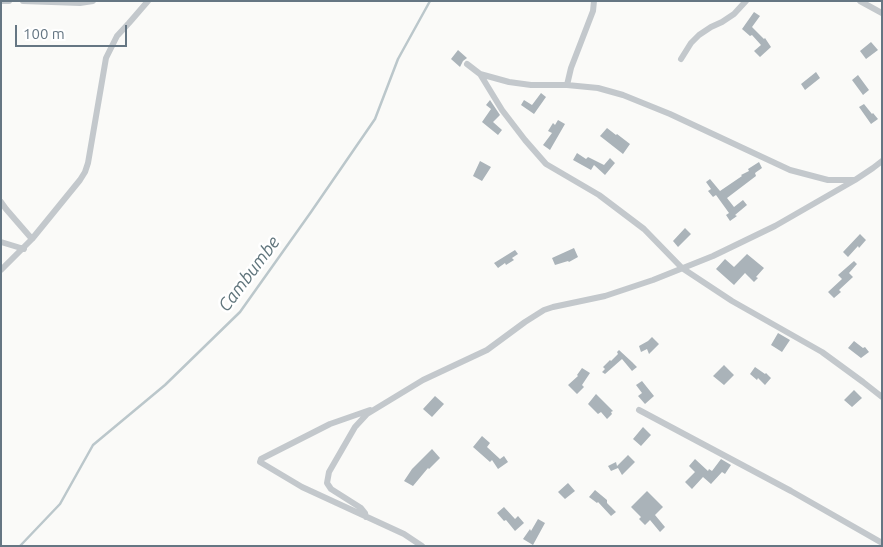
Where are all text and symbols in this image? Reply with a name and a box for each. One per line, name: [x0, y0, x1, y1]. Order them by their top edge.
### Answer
scale bar: [18, 15, 130, 47]
text: 100 m: [23, 25, 65, 42]
water label: Cambumbe: [214, 232, 284, 316]

